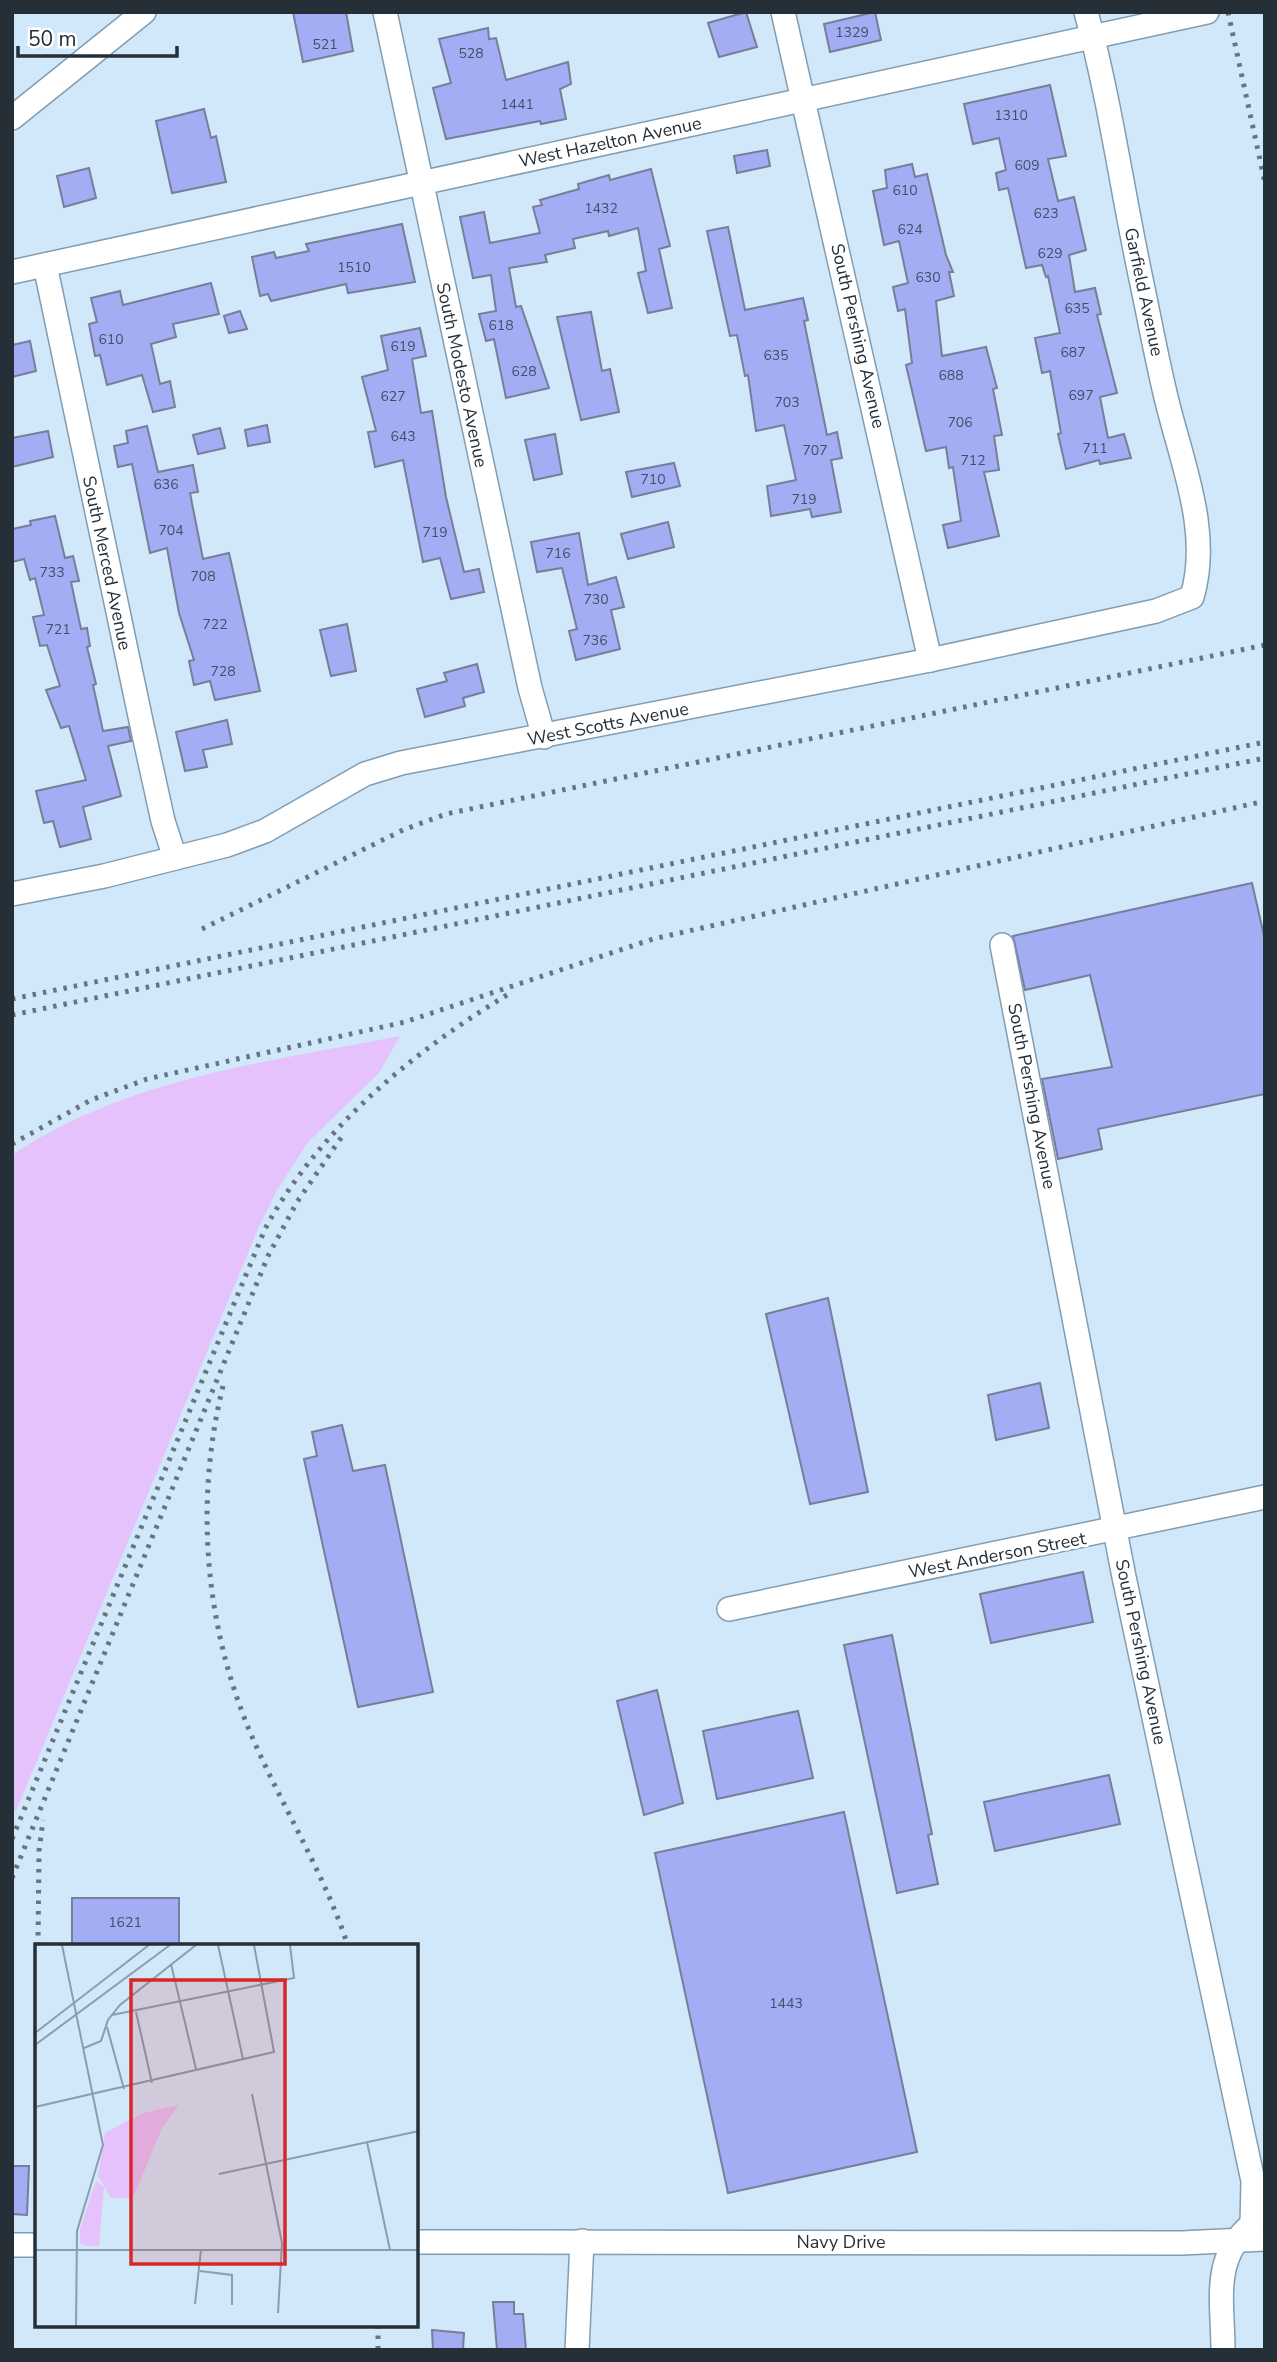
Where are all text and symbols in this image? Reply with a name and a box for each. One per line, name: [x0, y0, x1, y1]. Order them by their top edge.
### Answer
scale bar: [18, 14, 177, 58]
house number: 1329: [835, 23, 869, 42]
text: 50 m: [28, 25, 77, 53]
house number: 521: [312, 35, 338, 54]
house number: 528: [458, 44, 484, 63]
house number: 1441: [500, 95, 534, 114]
house number: 1310: [994, 106, 1028, 125]
street label: West Hazelton Avenue: [516, 111, 704, 173]
house number: 609: [1014, 156, 1040, 175]
house number: 610: [892, 181, 918, 200]
house number: 1432: [584, 199, 618, 218]
house number: 623: [1033, 204, 1059, 223]
house number: 624: [897, 220, 923, 239]
street label: Garfield Avenue: [1119, 226, 1169, 358]
street label: South Pershing Avenue: [825, 241, 891, 431]
house number: 629: [1037, 244, 1063, 263]
house number: 1510: [337, 258, 371, 277]
house number: 630: [915, 268, 941, 287]
street label: South Modesto Avenue: [431, 280, 493, 470]
house number: 635: [1064, 299, 1090, 318]
house number: 618: [488, 316, 514, 335]
house number: 610: [98, 330, 124, 349]
house number: 619: [390, 337, 416, 356]
house number: 687: [1060, 343, 1086, 362]
house number: 635: [763, 346, 789, 365]
house number: 628: [511, 362, 537, 381]
house number: 688: [938, 366, 964, 385]
house number: 697: [1068, 386, 1094, 405]
house number: 627: [380, 387, 406, 406]
house number: 703: [774, 393, 800, 412]
house number: 706: [947, 413, 973, 432]
house number: 643: [390, 427, 416, 446]
house number: 711: [1082, 439, 1108, 458]
house number: 707: [802, 441, 828, 460]
house number: 712: [960, 451, 986, 470]
house number: 710: [640, 470, 666, 489]
street label: South Merced Avenue: [77, 474, 137, 652]
house number: 636: [153, 475, 179, 494]
house number: 719: [791, 490, 817, 509]
house number: 704: [158, 521, 184, 540]
house number: 719: [422, 523, 448, 542]
house number: 716: [545, 544, 571, 563]
house number: 733: [39, 563, 65, 582]
house number: 708: [190, 567, 216, 586]
house number: 730: [583, 590, 609, 609]
house number: 722: [202, 615, 228, 634]
house number: 721: [45, 620, 71, 639]
house number: 736: [582, 631, 608, 650]
house number: 728: [210, 662, 236, 681]
street label: West Scotts Avenue: [525, 697, 691, 751]
street label: South Pershing Avenue: [1002, 1001, 1062, 1191]
street label: West Anderson Street: [906, 1526, 1088, 1584]
street label: South Pershing Avenue: [1110, 1557, 1172, 1747]
house number: 1621: [108, 1913, 142, 1932]
inset map: [35, 1944, 418, 2327]
house number: 1443: [769, 1994, 803, 2013]
street label: Navy Drive: [797, 2230, 885, 2254]

